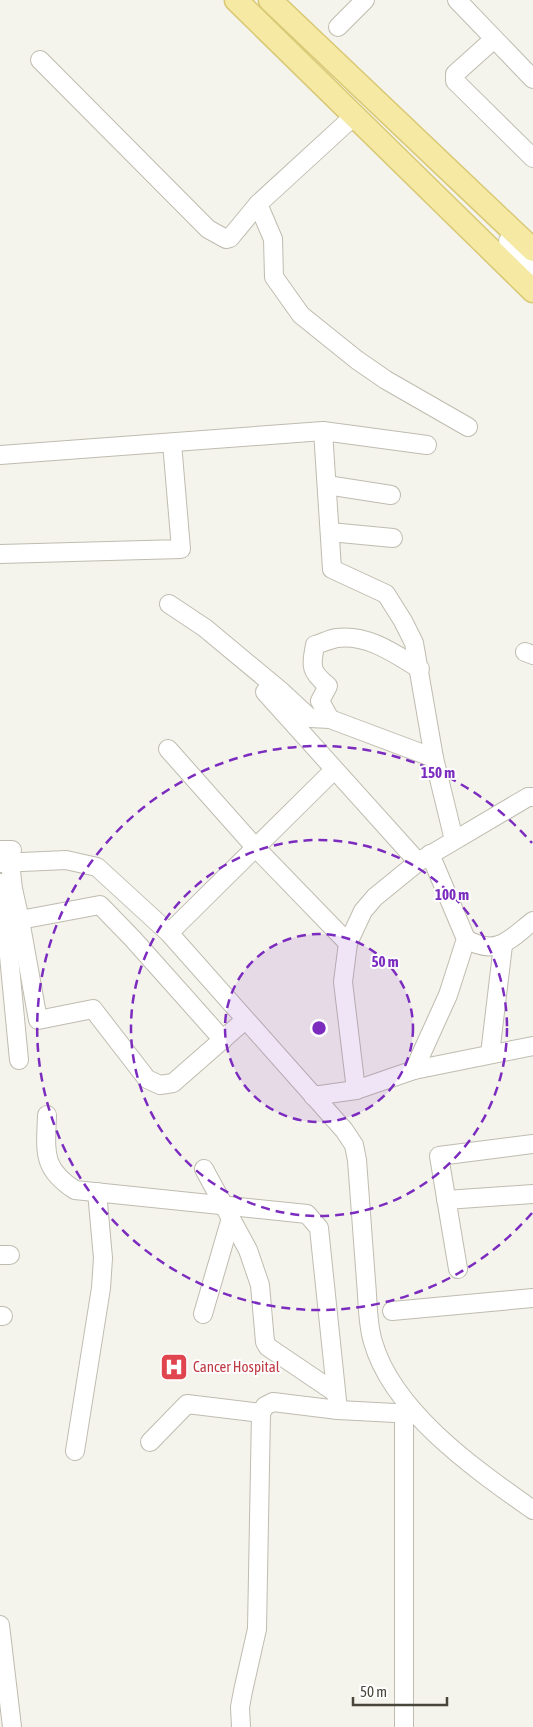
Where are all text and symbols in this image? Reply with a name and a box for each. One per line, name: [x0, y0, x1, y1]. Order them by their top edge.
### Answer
text: 150 m: [421, 764, 455, 781]
text: 100 m: [435, 886, 469, 903]
text: 50 m: [372, 953, 399, 970]
centre of rings: [310, 1019, 328, 1037]
hospital icon: Cancer Hospital: [159, 1352, 189, 1382]
place label: Cancer Hospital: [193, 1358, 280, 1375]
scale bar: [353, 1674, 447, 1706]
text: 50 m: [360, 1683, 387, 1700]

